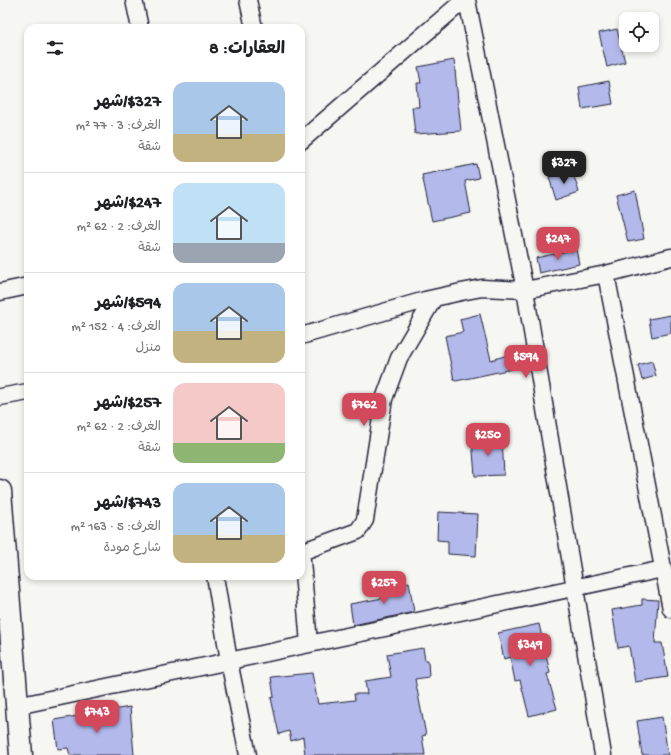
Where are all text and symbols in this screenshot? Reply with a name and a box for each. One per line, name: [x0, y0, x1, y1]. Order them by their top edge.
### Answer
map controls: [619, 12, 659, 52]
button: locate: [619, 12, 659, 52]
icon: filters: [44, 37, 66, 59]
text: العقارات: 8: [209, 40, 285, 60]
text: $327/شهر: [95, 93, 161, 113]
icon: home: [205, 98, 253, 146]
text: الغرف: 3 · 77 m²: [76, 119, 161, 134]
text: شقة: [138, 140, 161, 155]
pin: $327: [540, 151, 588, 185]
text: $327: [551, 156, 577, 171]
text: $247/شهر: [96, 194, 161, 214]
icon: home: [205, 199, 253, 247]
text: الغرف: 2 · 62 m²: [77, 220, 161, 235]
pin: $247: [534, 227, 582, 261]
text: $247: [545, 232, 571, 247]
text: شقة: [138, 241, 161, 256]
text: $594/شهر: [96, 294, 161, 314]
icon: home: [205, 299, 253, 347]
text: الغرف: 4 · 152 m²: [72, 320, 161, 335]
text: منزل: [135, 341, 161, 356]
pin: $594: [502, 345, 550, 379]
text: $594: [513, 350, 539, 365]
pin: $762: [340, 393, 388, 427]
text: $257/شهر: [95, 394, 161, 414]
text: $762: [351, 398, 377, 413]
icon: home: [205, 399, 253, 447]
text: الغرف: 2 · 62 m²: [77, 420, 161, 435]
pin: $250: [464, 423, 512, 457]
text: $250: [475, 428, 501, 443]
text: شقة: [138, 441, 161, 456]
text: $743/شهر: [95, 494, 161, 514]
icon: home: [205, 499, 253, 547]
text: الغرف: 5 · 163 m²: [71, 520, 161, 535]
text: شارع مودة: [103, 541, 161, 556]
pin: $257: [360, 571, 408, 605]
text: $257: [371, 576, 397, 591]
pin: $349: [506, 633, 554, 667]
text: $349: [517, 638, 543, 653]
pin: $743: [73, 700, 121, 734]
text: $743: [84, 705, 110, 720]

